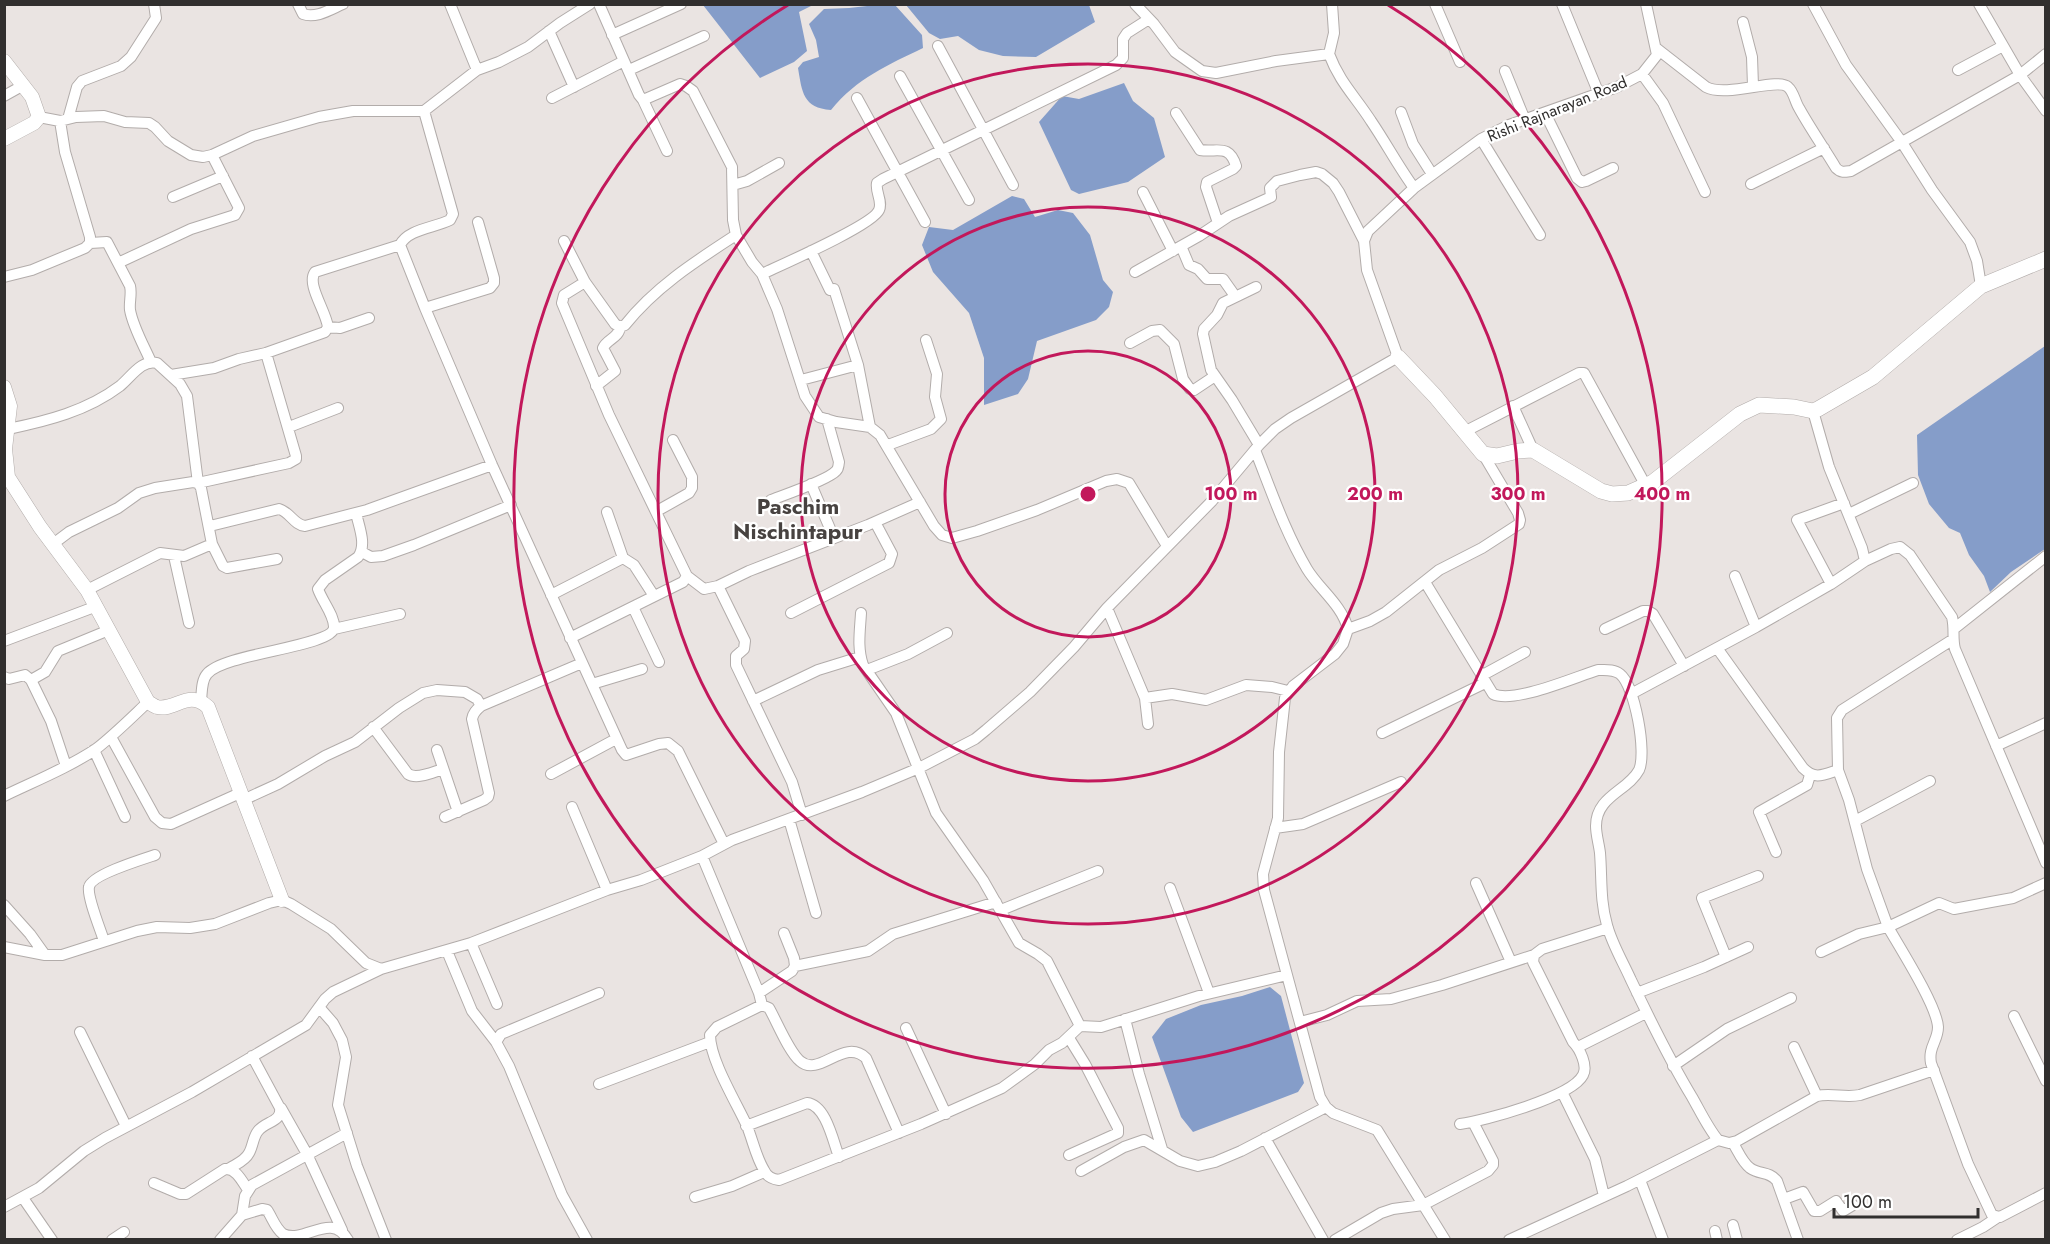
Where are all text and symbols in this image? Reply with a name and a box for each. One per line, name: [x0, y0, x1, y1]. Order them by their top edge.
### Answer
street label: Rishi Rajnarayan Road: [1484, 70, 1630, 148]
text: 100 m: [1204, 481, 1258, 507]
text: 200 m: [1347, 481, 1403, 507]
text: 300 m: [1490, 481, 1546, 507]
text: 400 m: [1634, 481, 1690, 507]
centre of rings: [1078, 484, 1098, 504]
district label: Paschim Nischintapur: [733, 490, 863, 547]
scale bar: [1834, 1181, 1978, 1219]
text: 100 m: [1843, 1189, 1892, 1215]

